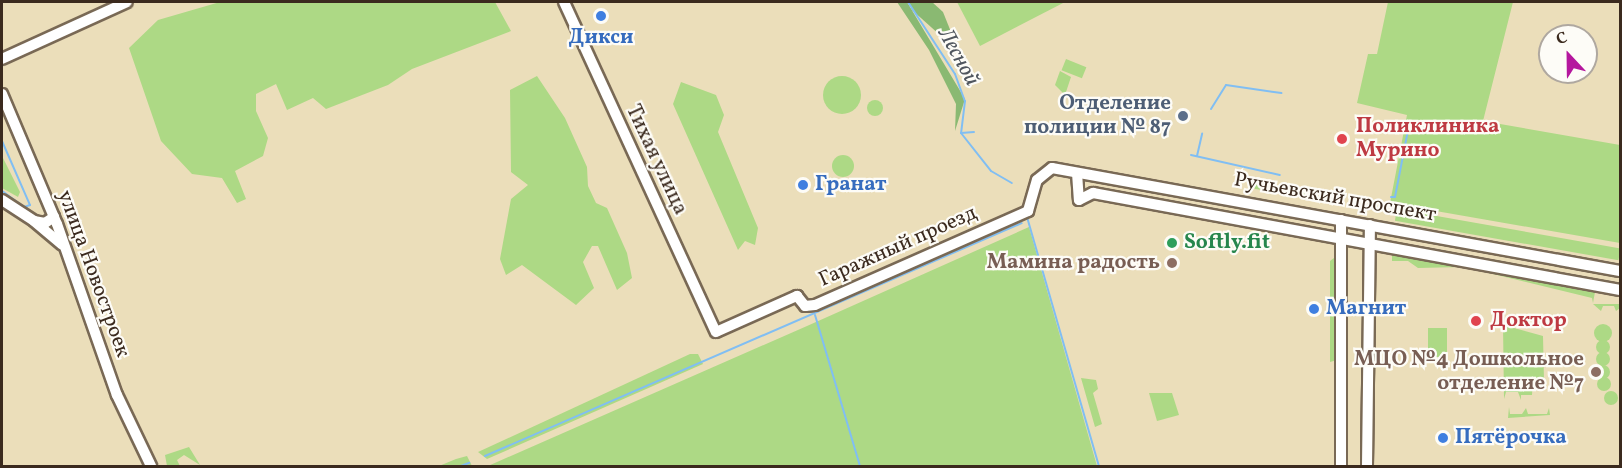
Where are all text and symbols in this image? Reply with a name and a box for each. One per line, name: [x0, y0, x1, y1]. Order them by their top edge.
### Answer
marker: Дикси: [594, 9, 608, 23]
water label: Лесной: [931, 23, 985, 91]
north arrow: [1538, 24, 1598, 84]
place label: Дикси: [569, 25, 633, 51]
text: С: [1553, 27, 1571, 51]
place label: Отделение полиции № 87: [1024, 91, 1171, 141]
street label: Тихая улица: [619, 101, 693, 219]
marker: Отделение полиции № 87: [1176, 109, 1190, 123]
place label: Поликлиника Мурино: [1356, 114, 1500, 164]
marker: Поликлиника Мурино: [1333, 130, 1351, 148]
street label: Ручьевский проспект: [1232, 168, 1438, 228]
place label: Гранат: [815, 172, 887, 198]
marker: Гранат: [796, 178, 810, 192]
street label: улица Новостроек: [51, 187, 135, 361]
street label: Гаражный проезд: [815, 201, 981, 293]
place label: Softly.fit: [1184, 230, 1270, 256]
marker: Softly.fit: [1165, 236, 1179, 250]
place label: Мамина радость: [987, 250, 1160, 276]
marker: Мамина радость: [1165, 256, 1179, 270]
place label: Магнит: [1326, 296, 1406, 322]
marker: Магнит: [1307, 302, 1321, 316]
place label: Доктор: [1490, 308, 1567, 334]
marker: Доктор: [1467, 312, 1485, 330]
place label: МЦО №4 Дошкольное отделение №7: [1354, 347, 1584, 397]
marker: МЦО №4 Дошкольное отделение №7: [1589, 365, 1603, 379]
place label: Пятёрочка: [1455, 425, 1567, 451]
marker: Пятёрочка: [1436, 431, 1450, 445]

